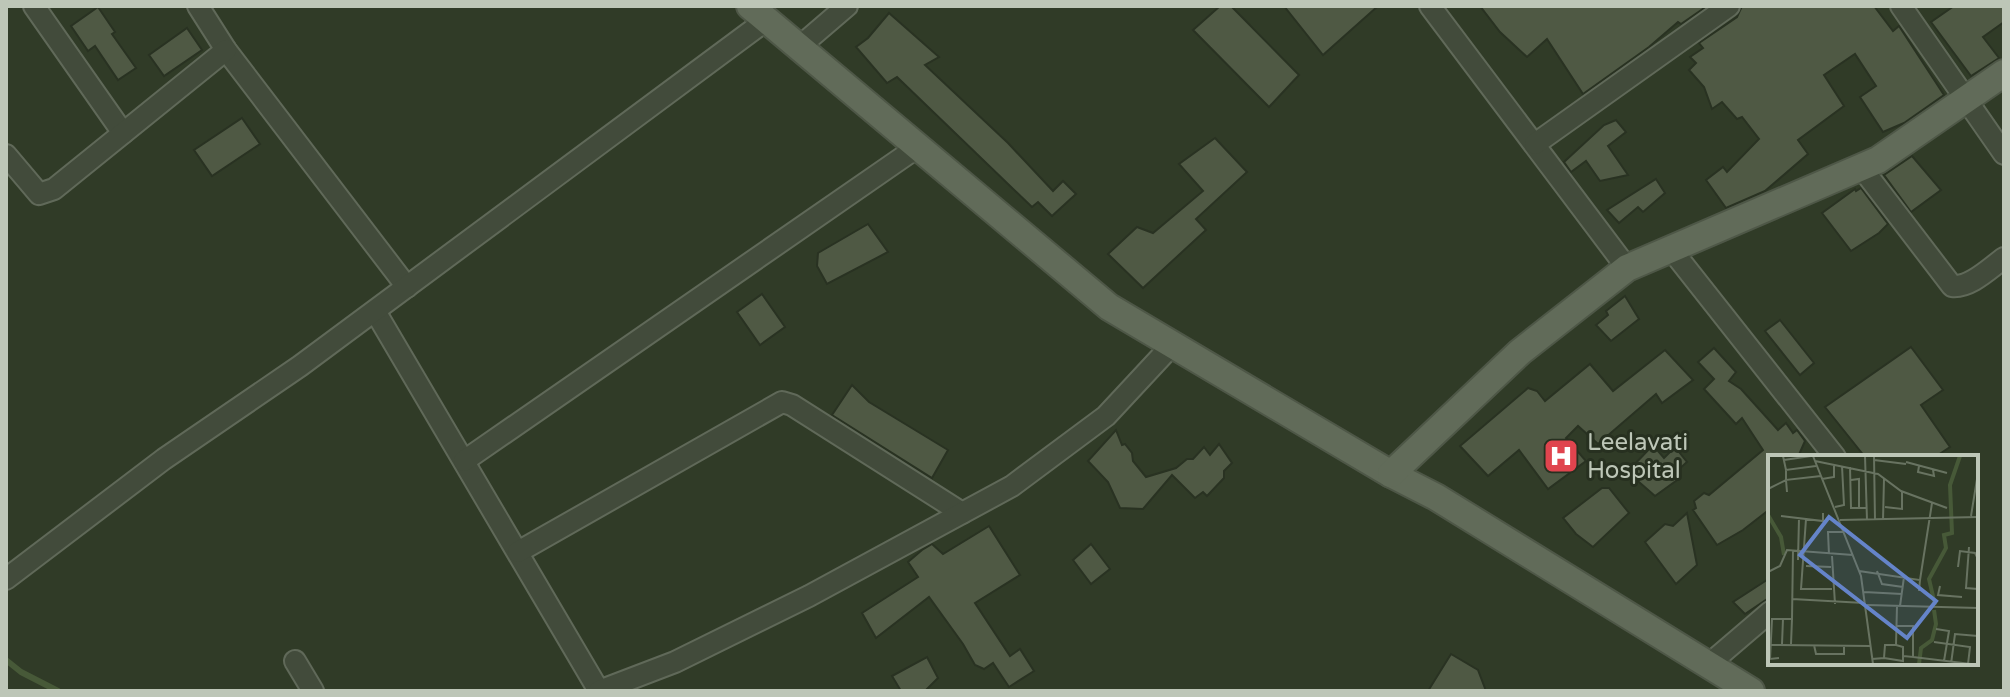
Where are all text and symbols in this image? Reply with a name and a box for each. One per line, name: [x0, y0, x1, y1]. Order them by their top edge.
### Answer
place label: Leelavati Hospital: [1587, 428, 1688, 485]
hospital icon: Leelavati Hospital: [1542, 437, 1580, 475]
inset map: [1768, 455, 1978, 665]

